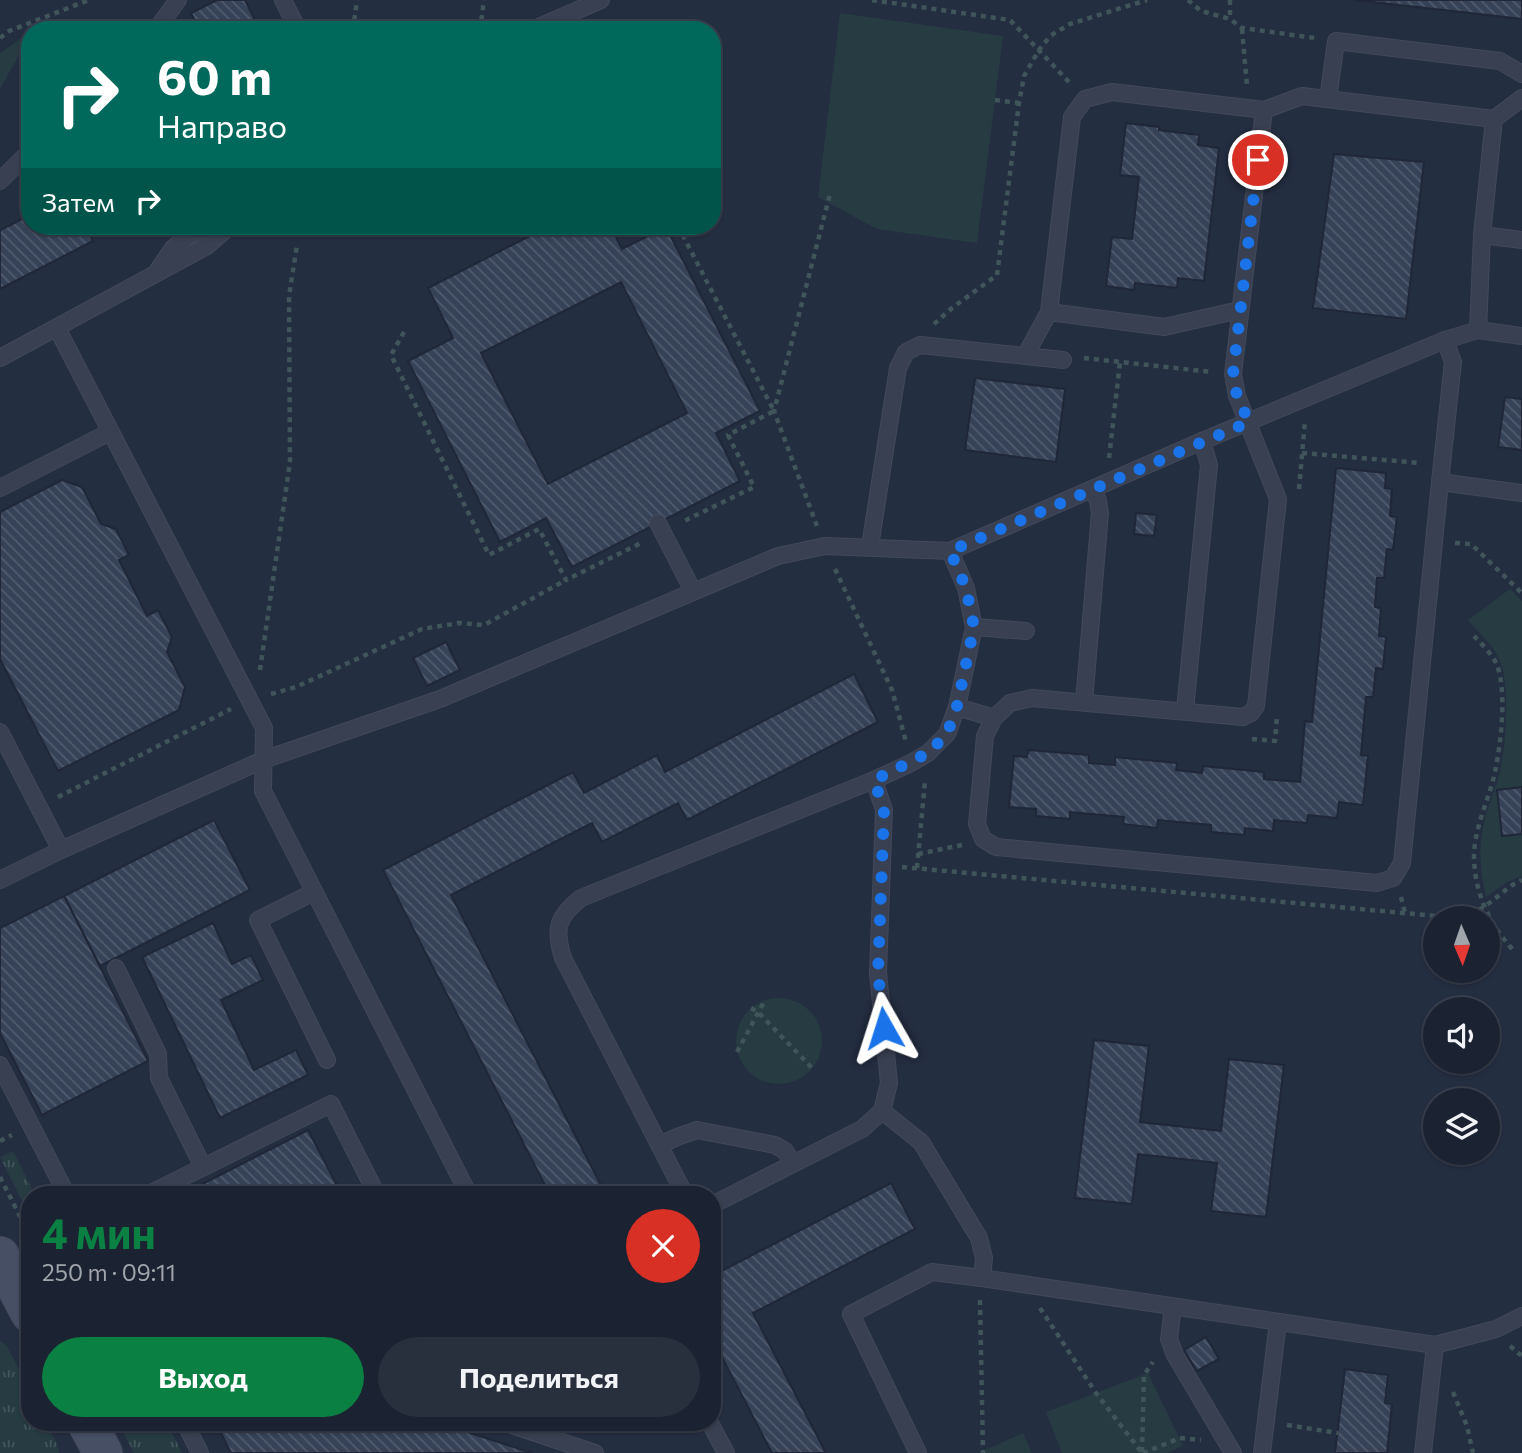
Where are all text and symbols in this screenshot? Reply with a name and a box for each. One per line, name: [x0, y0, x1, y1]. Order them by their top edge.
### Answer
text: 60 m: [157, 45, 272, 105]
icon: right: [42, 49, 133, 140]
text: Направо: [157, 105, 287, 145]
pin: [1228, 130, 1288, 190]
icon: arrive: [1239, 141, 1277, 179]
icon: right: [129, 182, 167, 220]
text: Затем: [42, 186, 115, 217]
north arrow: [1423, 906, 1500, 984]
map controls: [1423, 906, 1500, 1165]
position arrow: [847, 991, 921, 1065]
button: sound: [1423, 997, 1500, 1074]
button: layers: [1423, 1088, 1500, 1165]
text: 4 мин: [42, 1206, 156, 1258]
button: close: [626, 1209, 700, 1283]
text: 250 m · 09:11: [42, 1258, 176, 1286]
button: Выход: [42, 1337, 364, 1417]
button: Поделиться: [378, 1337, 700, 1417]

